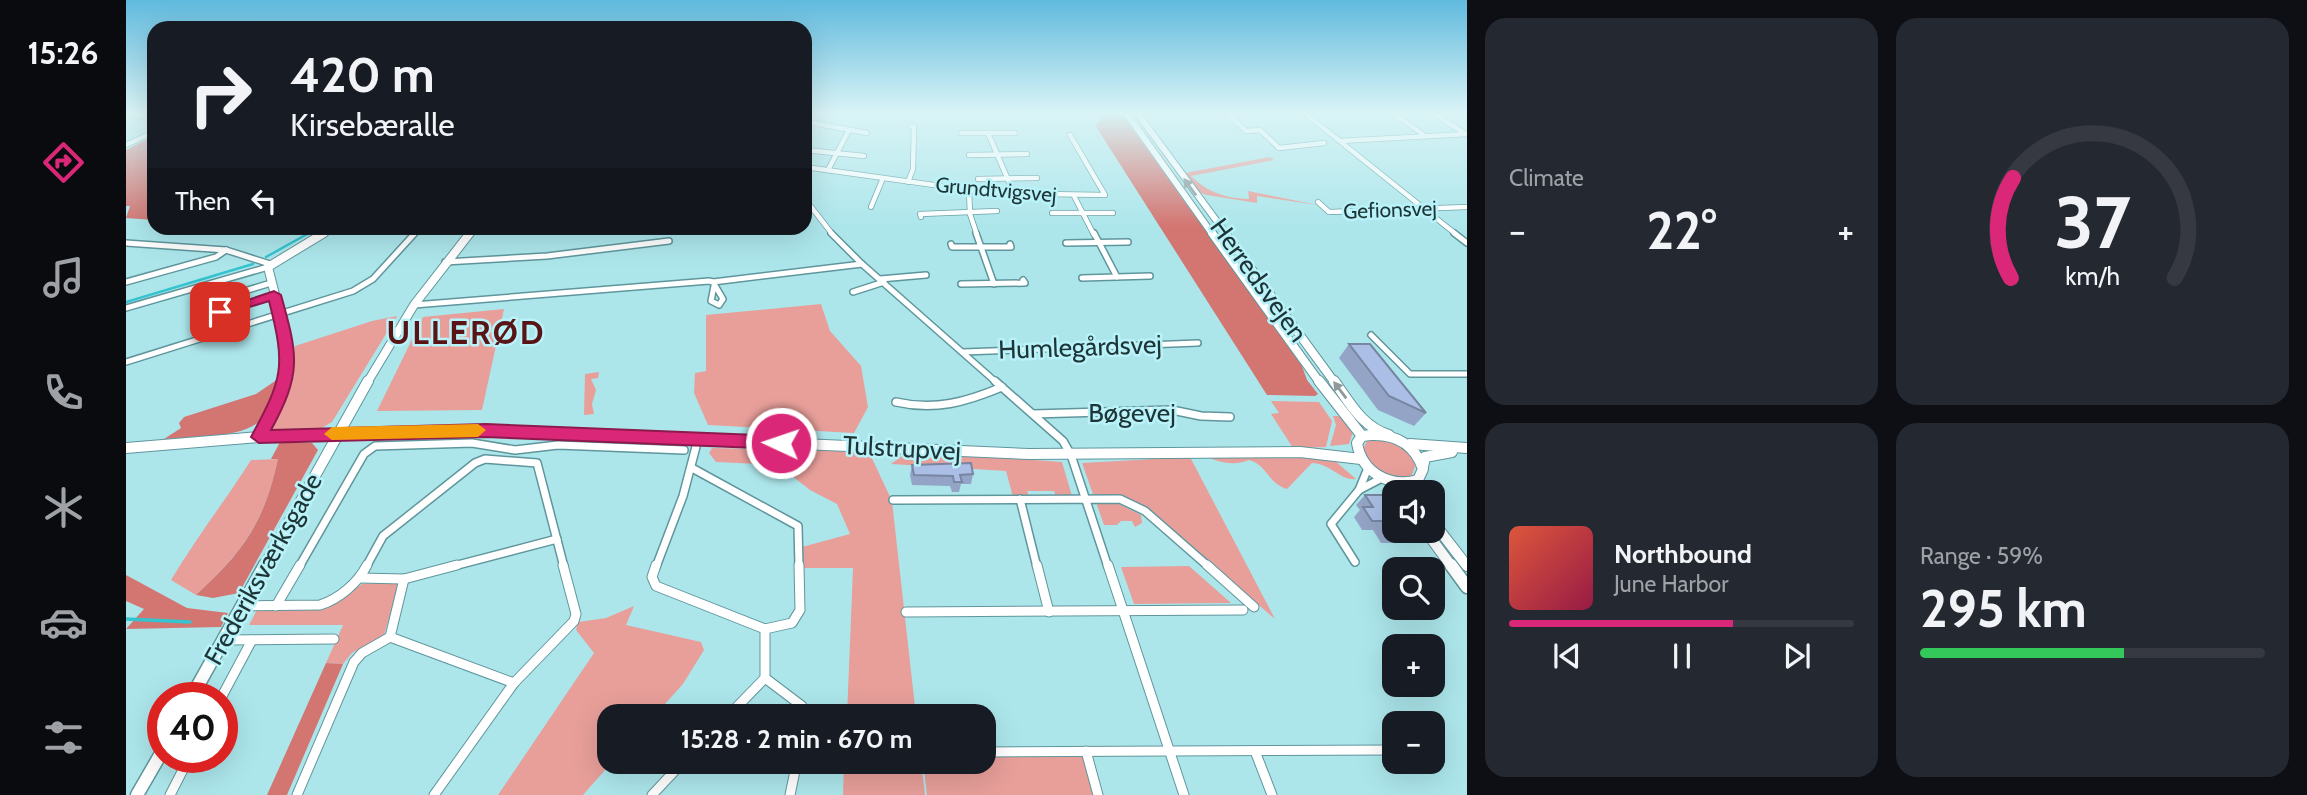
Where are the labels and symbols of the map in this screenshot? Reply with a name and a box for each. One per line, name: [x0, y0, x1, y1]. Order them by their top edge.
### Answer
street label: Grundtvigsvej: [934, 172, 1058, 208]
one-way arrow: [1184, 178, 1198, 196]
street label: Gefionsvej: [1343, 195, 1437, 225]
street label: Herredsvejen: [1203, 212, 1315, 348]
pin: [190, 282, 250, 342]
district label: ULLERØD: [387, 312, 545, 352]
street label: Humlegårdsvej: [998, 328, 1162, 366]
one-way arrow: [1334, 381, 1348, 399]
street label: Bøgevej: [1088, 397, 1176, 429]
position arrow: [744, 406, 818, 480]
street label: Tulstrupvej: [842, 429, 962, 467]
street label: Frederiksværksgade: [197, 468, 329, 670]
speed limit sign: 40: [147, 682, 238, 773]

